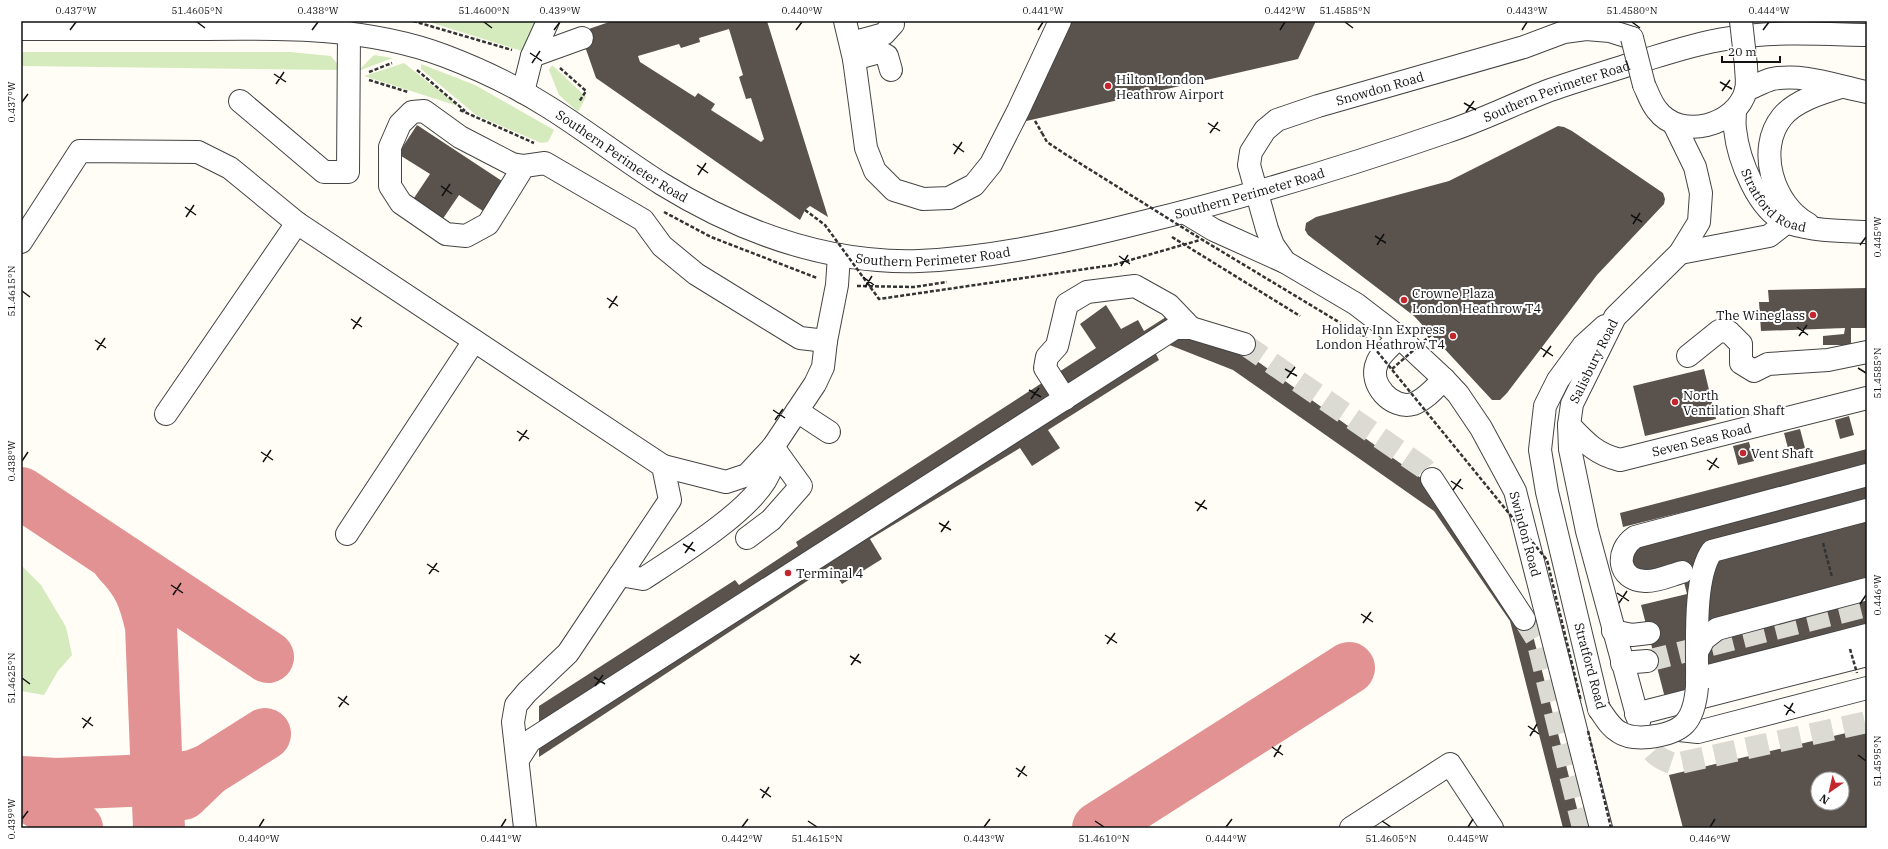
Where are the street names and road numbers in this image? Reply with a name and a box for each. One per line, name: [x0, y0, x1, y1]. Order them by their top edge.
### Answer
street label: Southern Perimeter Road: [1481, 56, 1632, 126]
street label: Snowdon Road: [1334, 68, 1426, 109]
street label: Southern Perimeter Road: [553, 106, 691, 206]
street label: Southern Perimeter Road: [1173, 164, 1327, 222]
street label: Stratford Road: [1737, 166, 1808, 236]
street label: Southern Perimeter Road: [855, 243, 1012, 270]
street label: Salisbury Road: [1565, 316, 1621, 406]
street label: Seven Seas Road: [1650, 419, 1753, 460]
street label: Swindon Road: [1505, 489, 1545, 579]
street label: Stratford Road: [1570, 621, 1610, 711]

